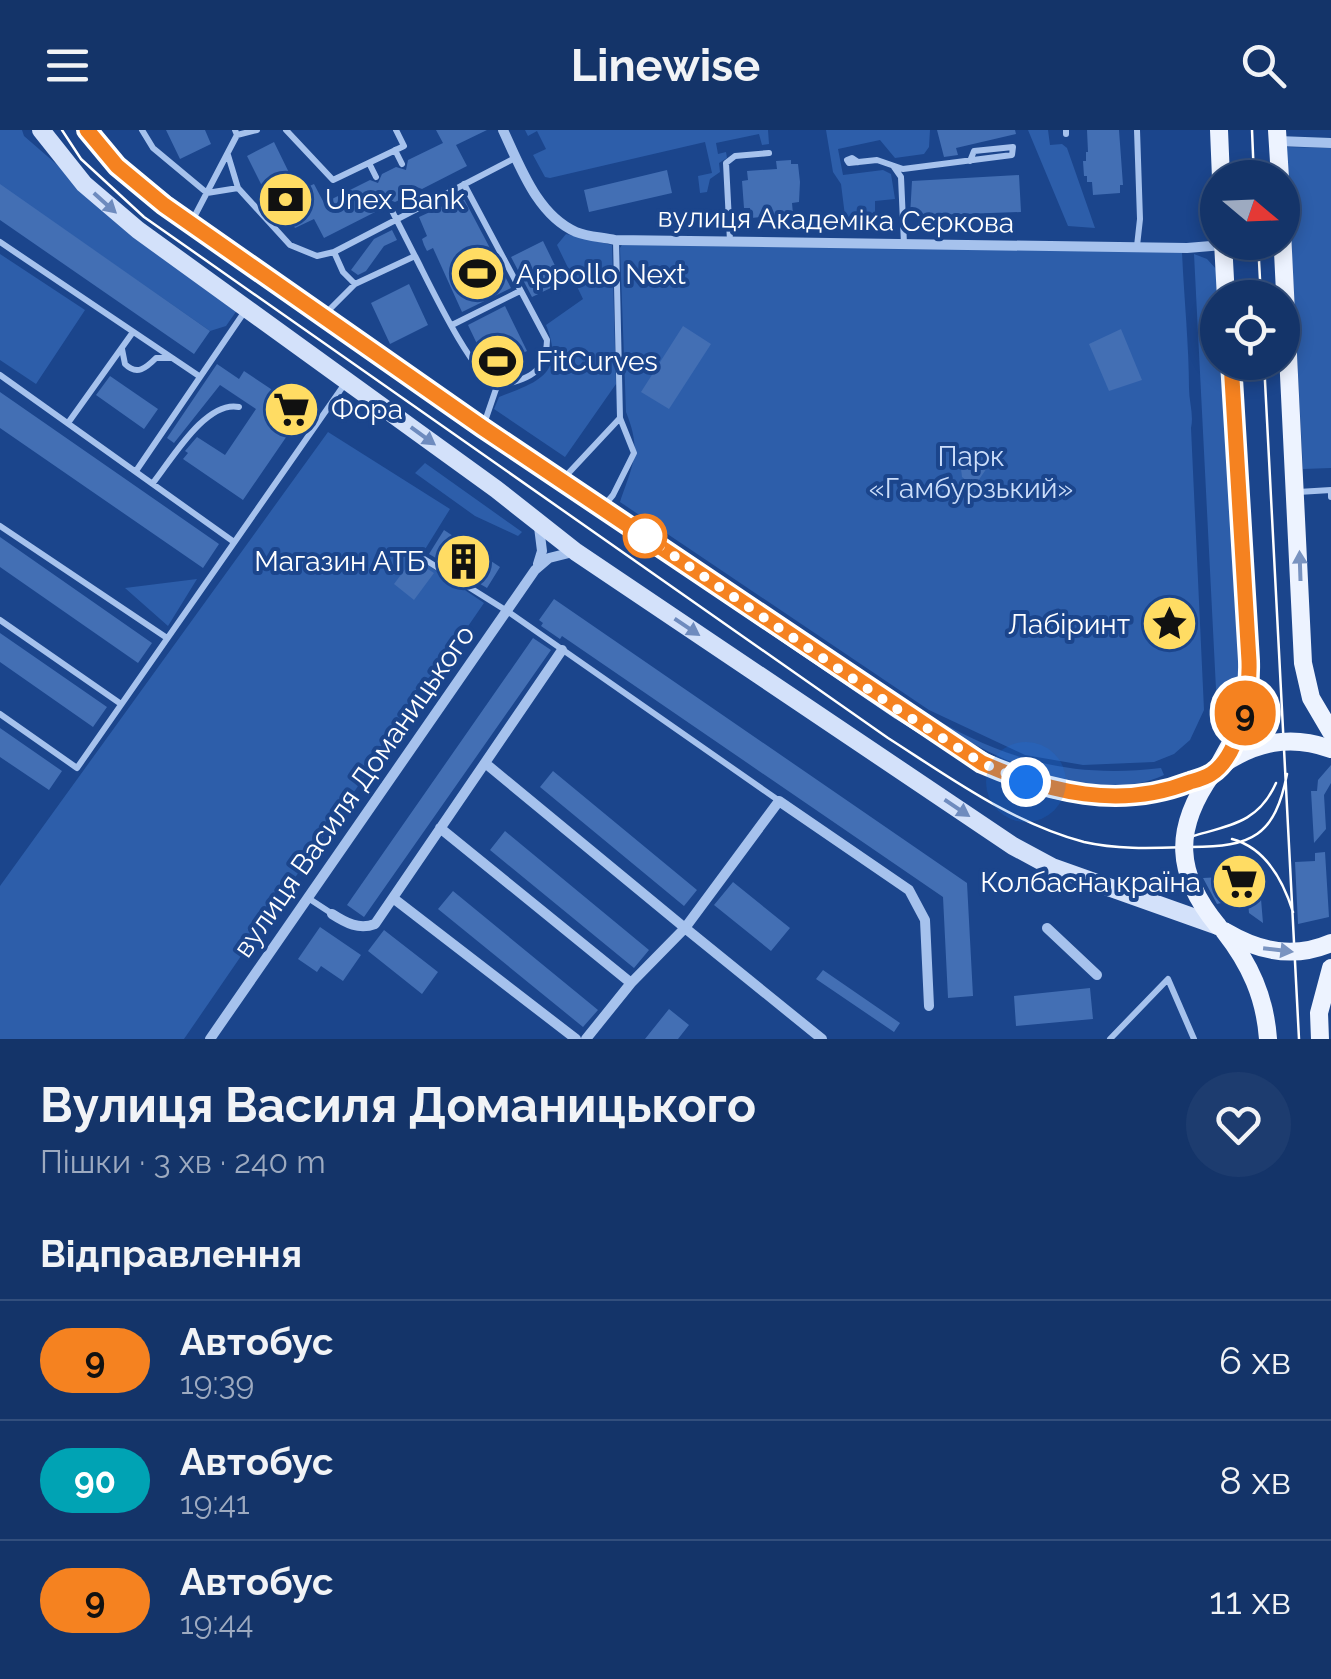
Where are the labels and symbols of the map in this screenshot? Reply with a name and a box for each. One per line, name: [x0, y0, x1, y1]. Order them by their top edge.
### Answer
north arrow: [1200, 160, 1300, 260]
bank icon: Unex Bank: [256, 169, 316, 229]
place label: Unex Bank: [325, 183, 465, 216]
one-way arrow: [93, 191, 117, 214]
street label: вулиця Академіка Сєркова: [657, 200, 1015, 240]
sports icon: Appollo Next: [447, 244, 507, 304]
place label: Appollo Next: [516, 258, 687, 291]
sports icon: FitCurves: [467, 331, 527, 391]
place label: FitCurves: [536, 345, 658, 378]
supermarket icon: Фора: [262, 379, 322, 439]
place label: Фора: [331, 393, 403, 426]
one-way arrow: [410, 426, 437, 446]
park label: Парк «Гамбурзький»: [869, 440, 1073, 505]
unlabelled marker: [624, 515, 666, 557]
building icon: Магазин АТБ: [434, 531, 494, 591]
place label: Магазин АТБ: [254, 545, 425, 578]
one-way arrow: [1291, 549, 1307, 581]
place icon: Лабіринт: [1139, 594, 1199, 654]
place label: Лабіринт: [1008, 608, 1130, 641]
one-way arrow: [673, 617, 700, 635]
street label: вулиця Василя Доманицького: [226, 619, 482, 963]
line badge: 9: [1212, 680, 1278, 746]
your location: [1001, 757, 1051, 807]
one-way arrow: [943, 798, 970, 817]
supermarket icon: Колбасна країна: [1210, 852, 1270, 912]
place label: Колбасна країна: [980, 866, 1201, 899]
one-way arrow: [1262, 942, 1294, 958]

